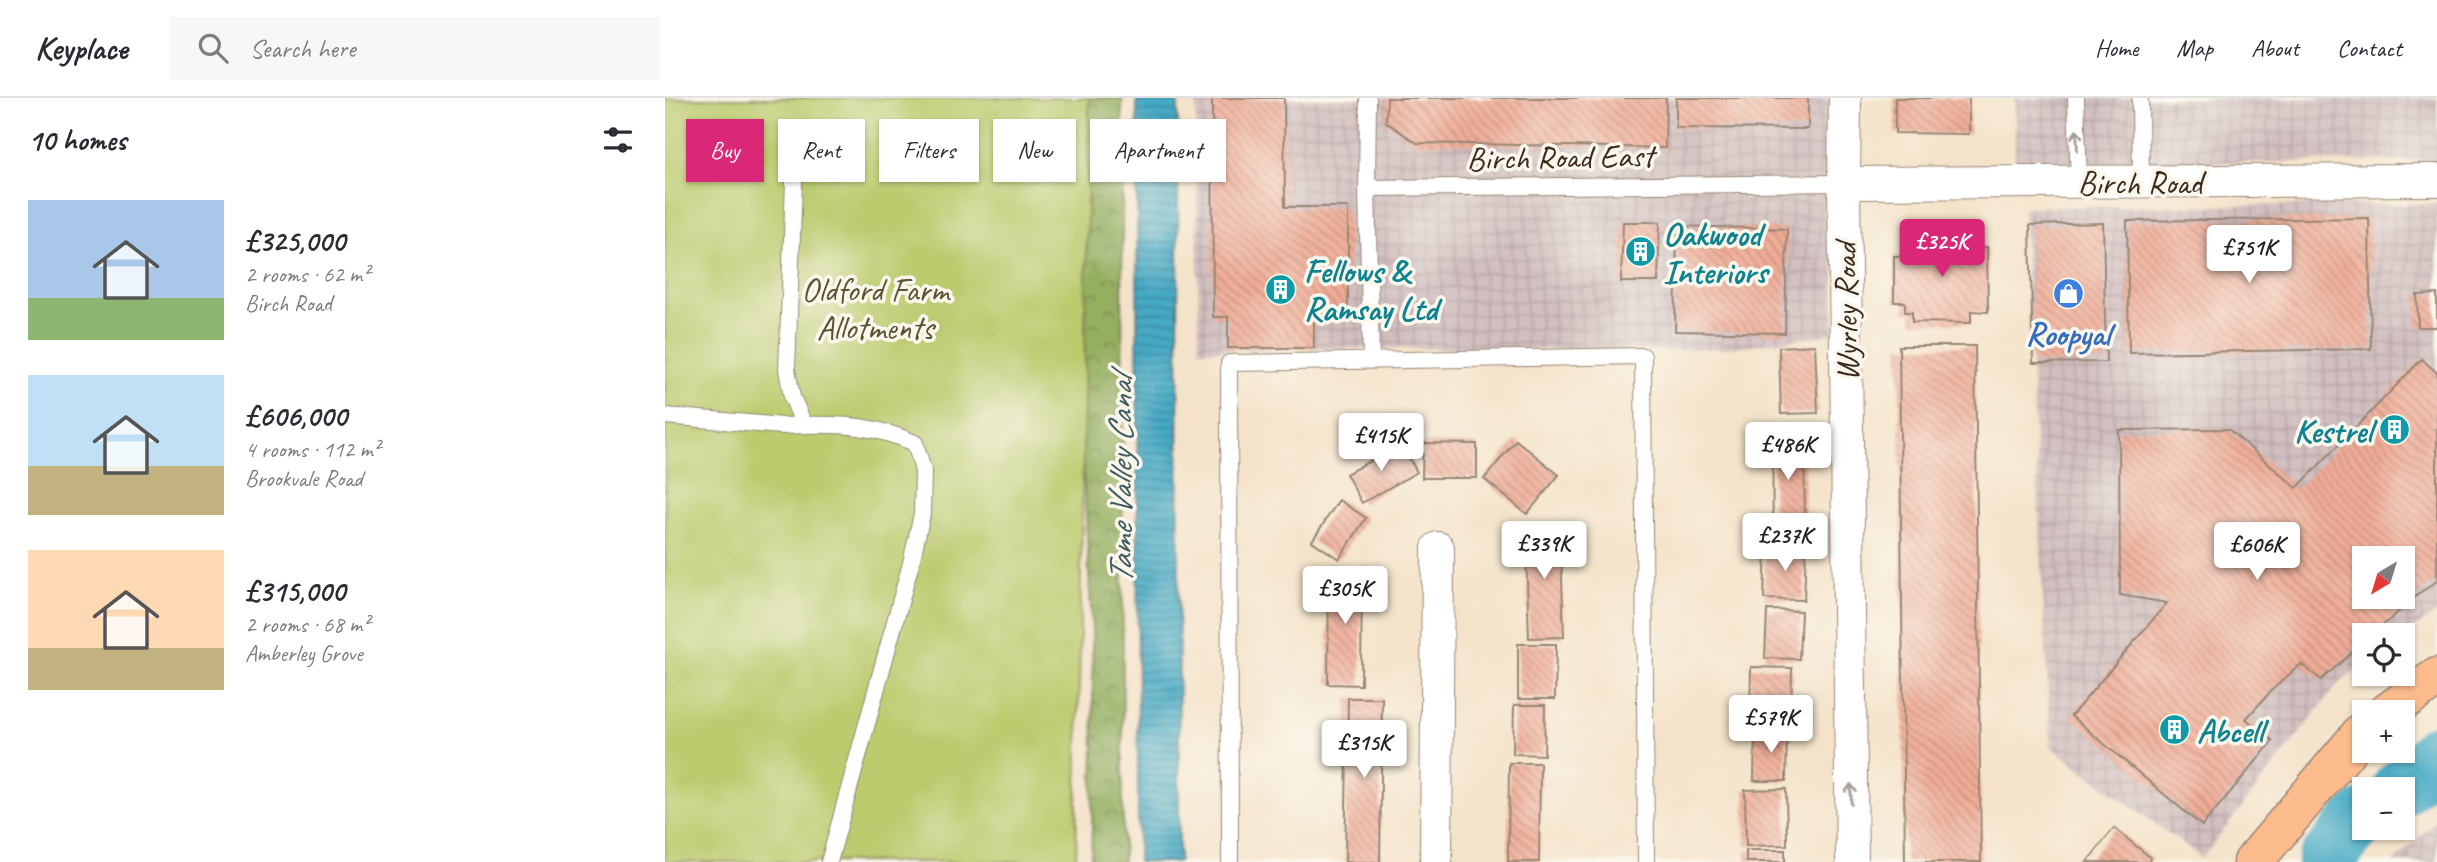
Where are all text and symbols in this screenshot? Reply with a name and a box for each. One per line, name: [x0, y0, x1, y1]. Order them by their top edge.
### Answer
search box: [170, 17, 660, 80]
text: Keyplace: [35, 27, 128, 69]
icon: search: [194, 29, 232, 67]
text: Search here: [250, 32, 356, 65]
text: Home: [2095, 33, 2138, 63]
text: Map: [2176, 33, 2213, 63]
text: About: [2251, 33, 2299, 63]
text: Contact: [2337, 33, 2402, 63]
chip: Buy: [686, 119, 764, 182]
chip: Rent: [778, 119, 865, 182]
chip: Filters: [879, 119, 979, 182]
chip: New: [993, 119, 1076, 182]
chip: Apartment: [1090, 119, 1226, 182]
text: 10 homes: [28, 121, 126, 159]
icon: filters: [599, 121, 637, 159]
one-way arrow: [2071, 129, 2084, 152]
street label: Birch Road East: [1466, 134, 1658, 180]
street label: Birch Road: [2078, 162, 2207, 204]
place label: Oakwood Interiors: [1663, 213, 1770, 293]
pin: £325K: [1893, 220, 1991, 279]
text: £325,000: [245, 222, 345, 260]
pin: £751K: [2200, 226, 2298, 285]
text: £325K: [1916, 227, 1968, 256]
icon: home: [84, 228, 168, 312]
text: £751K: [2223, 233, 2275, 262]
building icon: Oakwood Interiors: [1623, 235, 1657, 269]
street label: Wyrley Road: [1824, 237, 1868, 382]
place label: Fellows & Ramsay Ltd: [1304, 250, 1443, 330]
text: 2 rooms · 62 m²: [245, 260, 369, 289]
park label: Oldford Farm Allotments: [801, 269, 951, 349]
building icon: Fellows & Ramsay Ltd: [1264, 272, 1298, 306]
shop icon: Roopyal: [2051, 276, 2085, 310]
text: Birch Road: [245, 289, 332, 318]
place label: Roopyal: [2026, 313, 2117, 355]
water label: Tame Valley Canal: [1098, 365, 1143, 584]
text: £606,000: [245, 397, 347, 435]
icon: home: [84, 403, 168, 487]
place label: Kestrel: [2294, 410, 2378, 452]
building icon: Kestrel: [2378, 413, 2412, 447]
pin: £415K: [1332, 414, 1430, 473]
text: £415K: [1355, 421, 1407, 450]
pin: £486K: [1739, 422, 1837, 482]
text: £486K: [1761, 430, 1815, 459]
text: 4 rooms · 112 m²: [245, 435, 380, 464]
text: Brookvale Road: [245, 464, 363, 493]
pin: £237K: [1736, 514, 1834, 573]
text: £237K: [1759, 521, 1812, 550]
pin: £339K: [1495, 522, 1593, 581]
pin: £606K: [2208, 522, 2306, 582]
text: £339K: [1518, 529, 1570, 558]
text: £606K: [2230, 530, 2284, 559]
north arrow: [2352, 546, 2415, 609]
map controls: [2352, 546, 2415, 840]
pin: £305K: [1296, 566, 1394, 626]
text: £315,000: [245, 572, 345, 610]
text: £305K: [1319, 574, 1371, 603]
icon: home: [84, 578, 168, 662]
text: 2 rooms · 68 m²: [245, 610, 369, 639]
button: locate: [2352, 623, 2415, 686]
text: Amberley Grove: [245, 639, 363, 668]
pin: £579K: [1722, 696, 1820, 755]
button: +: [2352, 700, 2415, 763]
text: £579K: [1745, 703, 1797, 732]
place label: Abcell: [2197, 710, 2269, 752]
building icon: Abcell: [2157, 713, 2191, 747]
pin: £315K: [1315, 720, 1413, 780]
text: £315K: [1338, 728, 1390, 757]
button: −: [2352, 777, 2415, 840]
one-way arrow: [1844, 783, 1858, 806]

